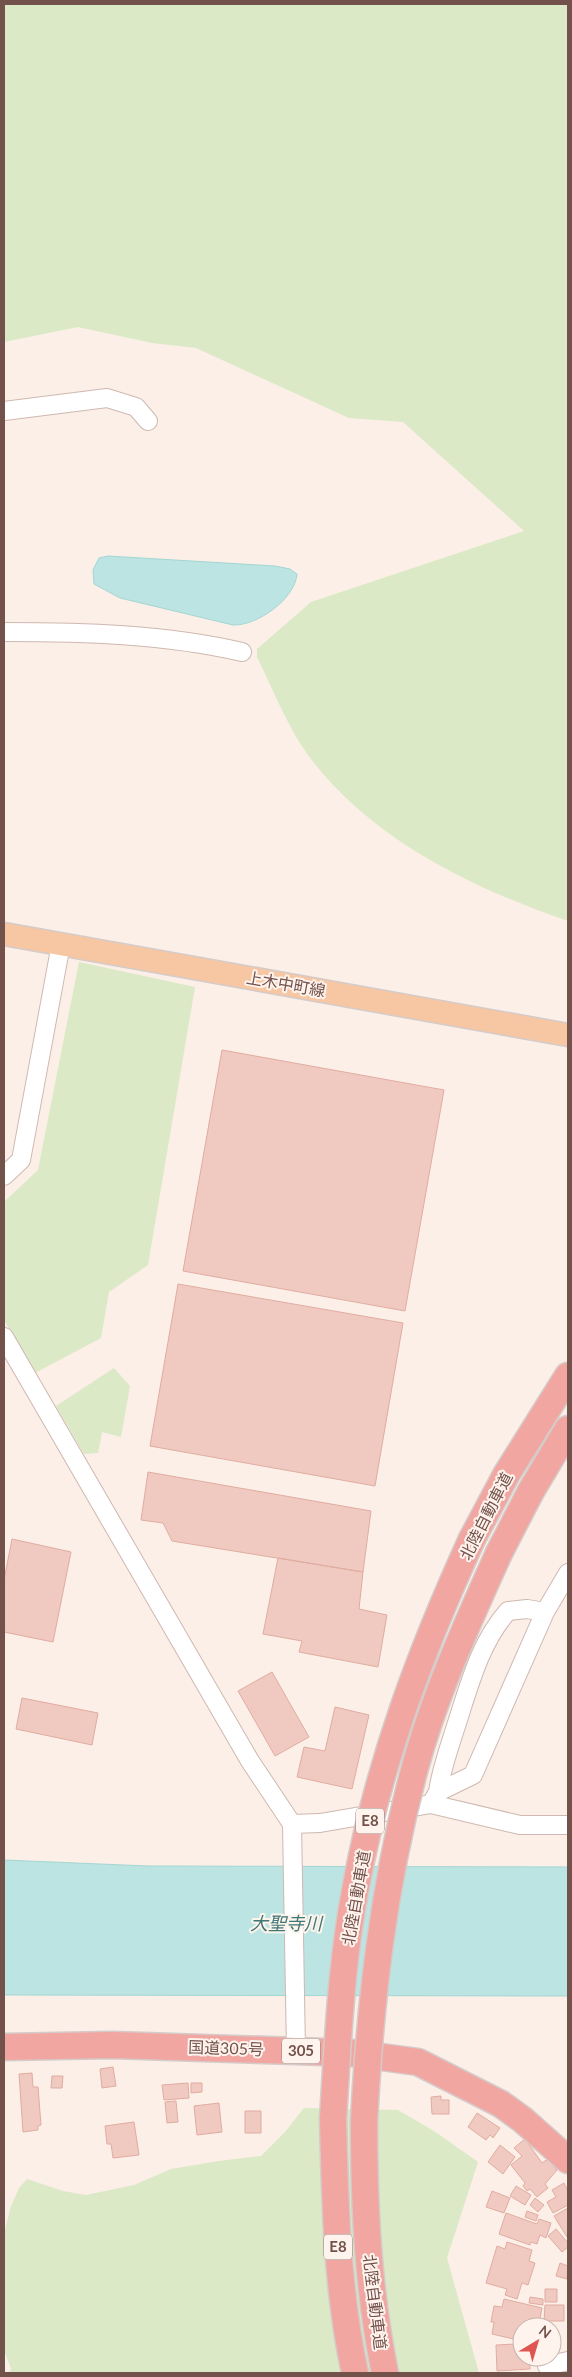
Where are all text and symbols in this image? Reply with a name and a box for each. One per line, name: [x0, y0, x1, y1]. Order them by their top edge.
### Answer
street label: 上木中町線: [245, 967, 327, 1000]
street label: 北陸自動車道: [455, 1469, 516, 1563]
road number: E8: [356, 1808, 384, 1834]
street label: 北陸自動車道: [338, 1849, 373, 1947]
water label: 大聖寺川: [250, 1912, 324, 1934]
street label: 国道305号: [188, 2037, 264, 2058]
road number: 305: [282, 2038, 320, 2064]
road number: E8: [324, 2234, 352, 2260]
street label: 北陸自動車道: [360, 2253, 391, 2351]
north arrow: [512, 2317, 562, 2367]
text: N: [536, 2321, 555, 2341]

